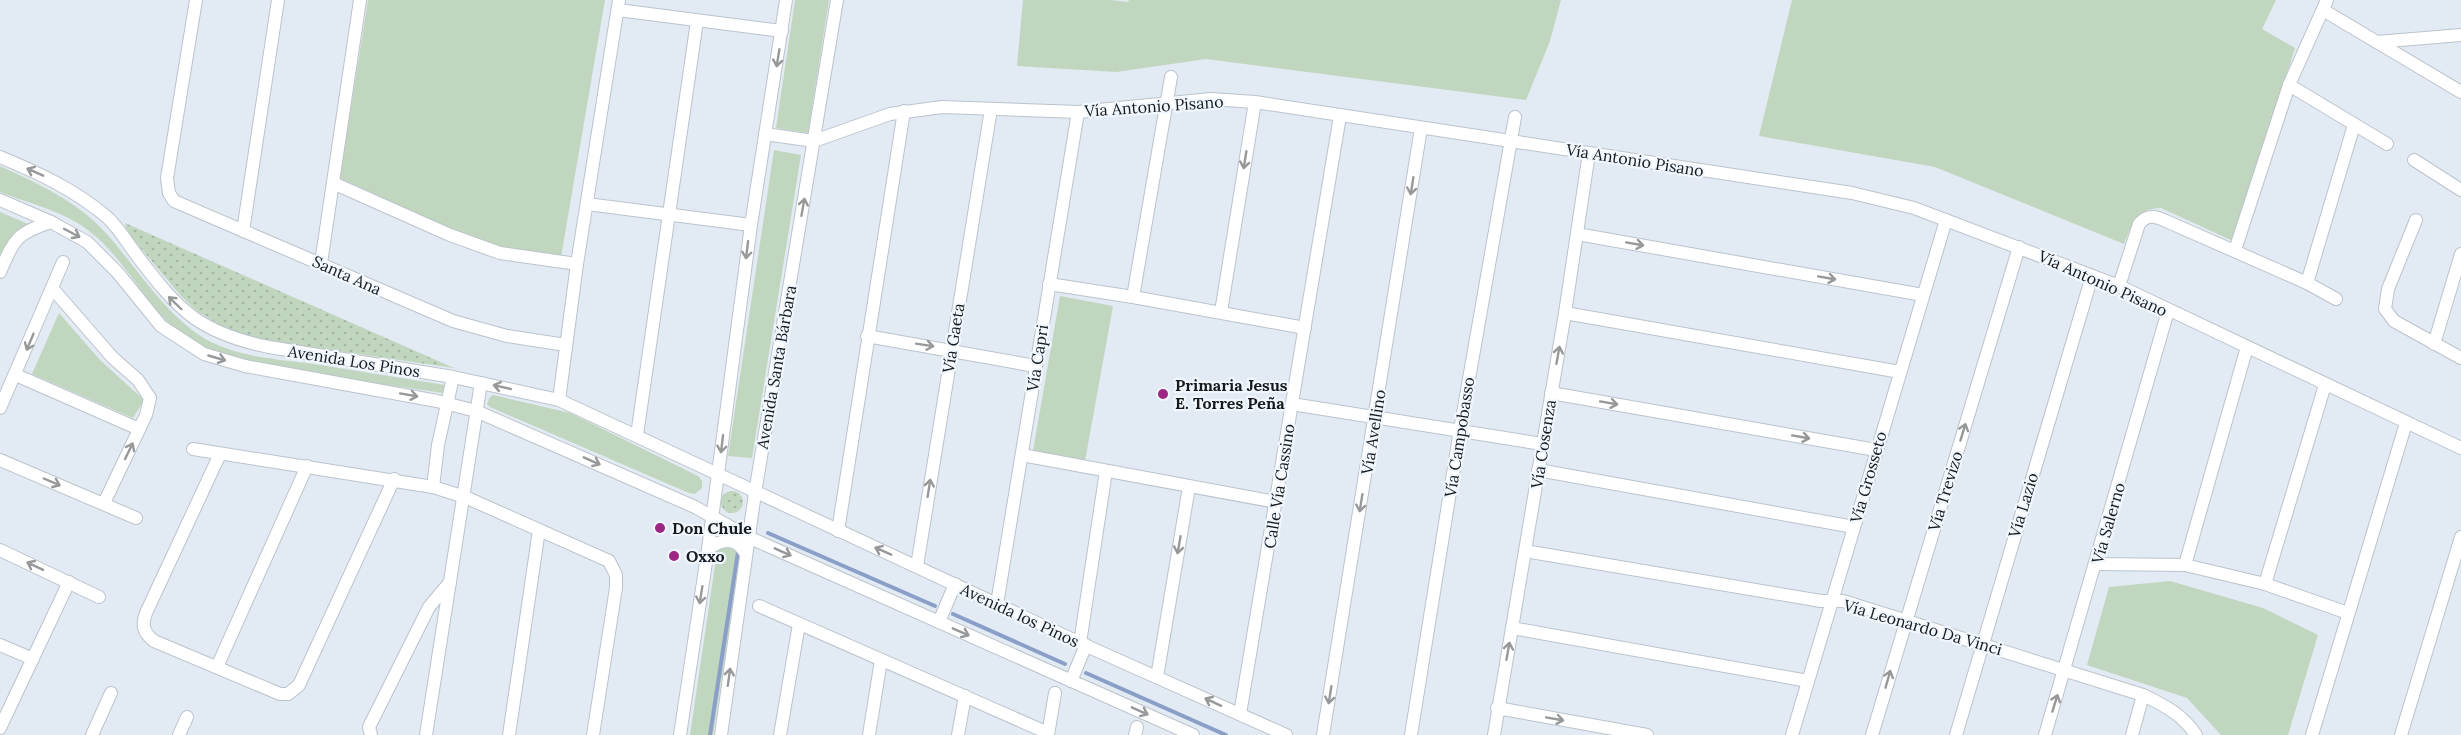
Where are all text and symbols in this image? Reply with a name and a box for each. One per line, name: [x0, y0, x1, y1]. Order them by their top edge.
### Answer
one-way arrow: [772, 47, 783, 67]
street label: Vía Antonio Pisano: [1083, 91, 1224, 121]
street label: Vía Antonio Pisano: [1564, 139, 1705, 181]
one-way arrow: [1240, 149, 1251, 169]
one-way arrow: [26, 165, 44, 176]
one-way arrow: [1406, 175, 1417, 195]
one-way arrow: [798, 198, 809, 218]
one-way arrow: [63, 228, 81, 239]
one-way arrow: [1625, 239, 1644, 250]
one-way arrow: [742, 240, 753, 260]
street label: Vía Antonio Pisano: [2035, 245, 2171, 320]
street label: Santa Ana: [309, 251, 385, 299]
one-way arrow: [1817, 272, 1836, 283]
street label: Avenida Santa Bárbara: [752, 284, 800, 451]
one-way arrow: [168, 295, 183, 310]
street label: Vía Gaeta: [937, 302, 968, 375]
street label: Vía Capri: [1022, 323, 1052, 394]
one-way arrow: [24, 332, 35, 351]
one-way arrow: [915, 340, 934, 351]
street label: Avenida Los Pinos: [286, 341, 422, 381]
one-way arrow: [1552, 346, 1563, 365]
one-way arrow: [207, 353, 226, 365]
place label: Primaria Jesus E. Torres Peña: [1175, 375, 1288, 413]
street label: Vía Campobasso: [1439, 375, 1478, 500]
one-way arrow: [492, 381, 511, 393]
marker: Primaria Jesus E. Torres Peña: [1156, 387, 1170, 401]
street label: Vía Avellino: [1356, 388, 1390, 477]
one-way arrow: [398, 390, 418, 401]
street label: Vía Cosenza: [1526, 398, 1560, 491]
one-way arrow: [1598, 398, 1618, 409]
street label: Calle Vía Cassino: [1259, 422, 1299, 550]
one-way arrow: [1958, 423, 1969, 442]
street label: Vía Grosseto: [1845, 429, 1891, 526]
one-way arrow: [1790, 431, 1810, 442]
one-way arrow: [717, 433, 728, 453]
one-way arrow: [124, 442, 135, 460]
street label: Vía Trevizo: [1923, 449, 1967, 534]
one-way arrow: [582, 455, 600, 467]
street label: Vía Lazio: [2003, 470, 2042, 541]
one-way arrow: [42, 476, 60, 488]
one-way arrow: [923, 478, 934, 498]
street label: Vía Salerno: [2087, 480, 2129, 567]
one-way arrow: [1355, 492, 1366, 512]
place label: Don Chule: [672, 518, 752, 538]
marker: Don Chule: [653, 521, 667, 535]
one-way arrow: [1173, 534, 1184, 554]
one-way arrow: [875, 545, 893, 557]
place label: Oxxo: [686, 546, 725, 566]
one-way arrow: [774, 547, 792, 559]
marker: Oxxo: [667, 549, 681, 563]
one-way arrow: [26, 559, 44, 571]
street label: Avenida los Pinos: [957, 578, 1083, 651]
one-way arrow: [696, 585, 707, 605]
street label: Vía Leonardo Da Vinci: [1840, 595, 2005, 659]
one-way arrow: [952, 627, 970, 638]
one-way arrow: [1503, 642, 1514, 661]
one-way arrow: [724, 668, 735, 687]
one-way arrow: [1883, 670, 1894, 689]
one-way arrow: [1324, 685, 1335, 705]
one-way arrow: [2050, 693, 2061, 712]
one-way arrow: [1205, 696, 1223, 708]
one-way arrow: [1130, 706, 1148, 718]
one-way arrow: [1544, 713, 1564, 724]

